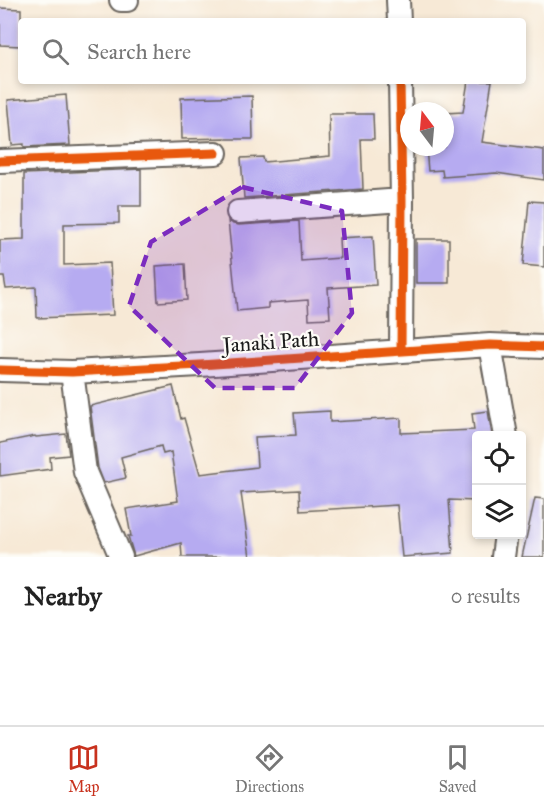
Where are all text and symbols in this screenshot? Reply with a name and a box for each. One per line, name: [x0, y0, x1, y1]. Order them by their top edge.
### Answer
search box: [18, 18, 526, 84]
icon: search: [39, 35, 72, 68]
text: Search here: [87, 38, 191, 65]
north arrow: [400, 102, 454, 156]
street label: Janaki Path: [220, 326, 320, 358]
map controls: [472, 431, 526, 539]
button: locate: [472, 431, 526, 485]
button: layers: [472, 485, 526, 539]
text: Nearby: [24, 580, 102, 612]
text: 0 results: [451, 584, 520, 608]
tab: Map: [67, 741, 100, 796]
tab: Directions: [235, 741, 304, 796]
tab: Saved: [439, 741, 477, 796]

